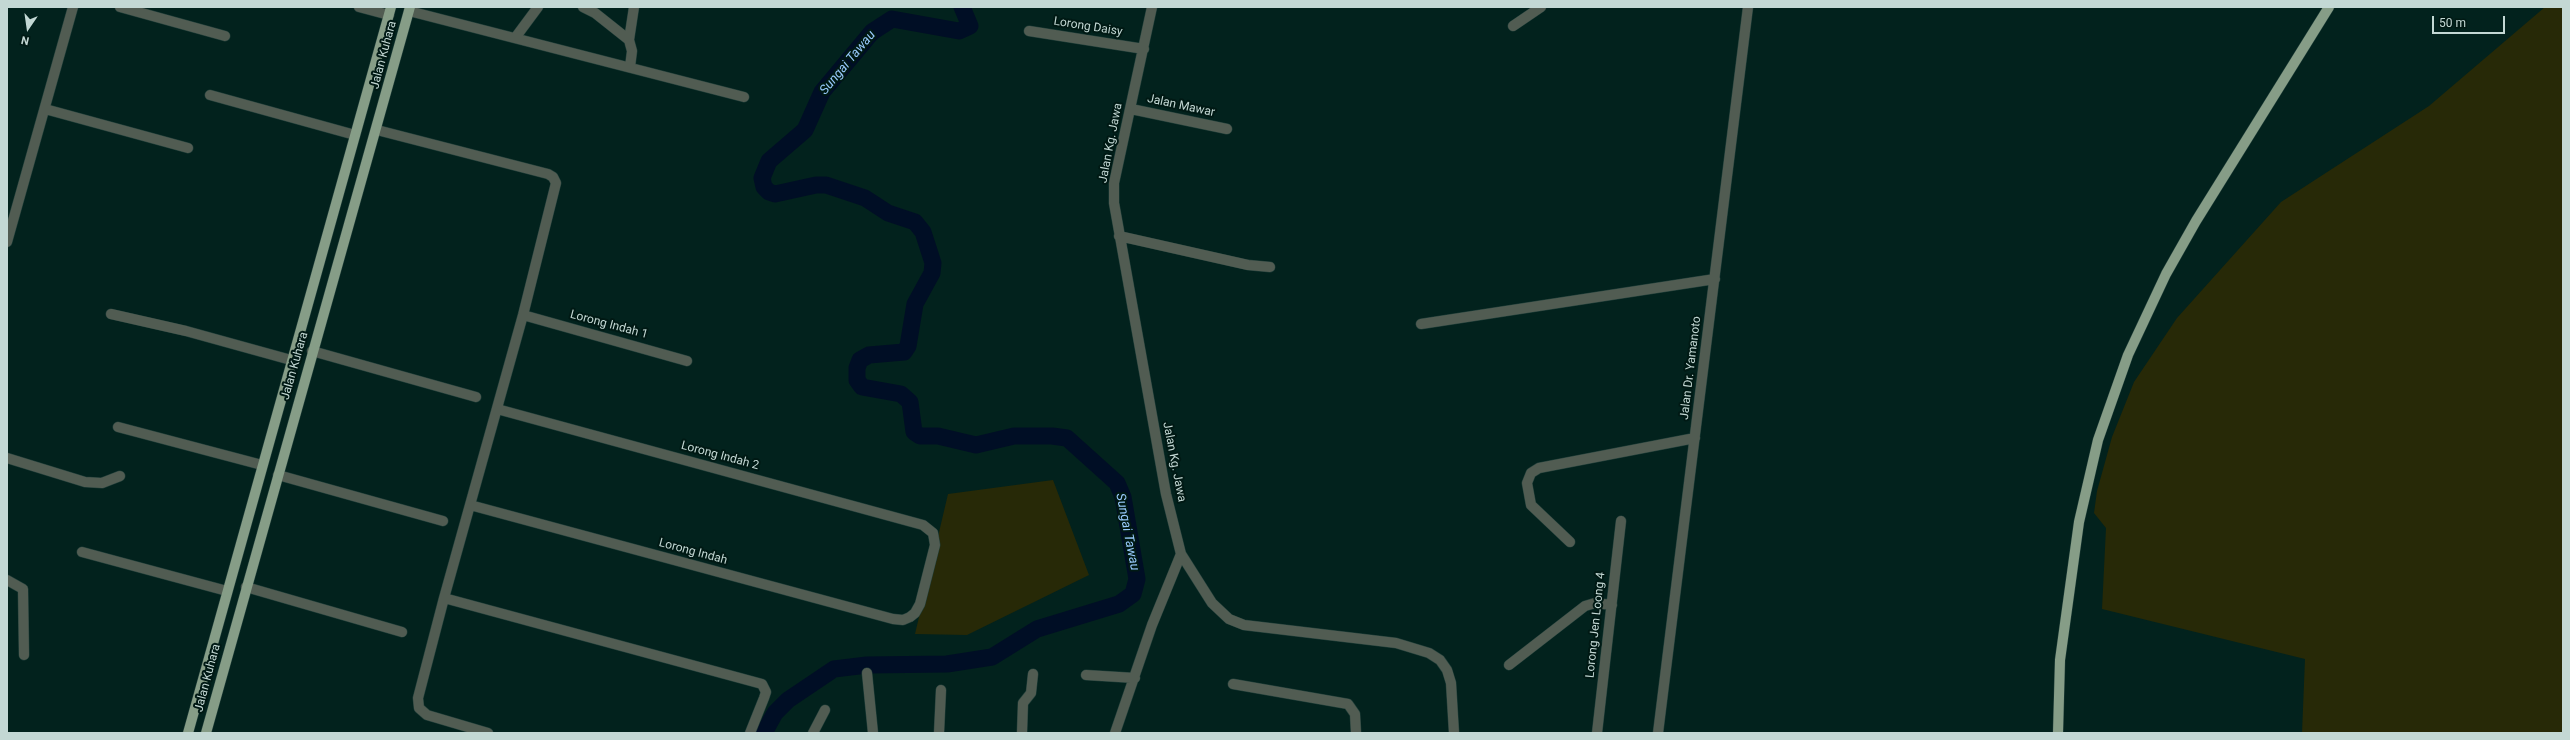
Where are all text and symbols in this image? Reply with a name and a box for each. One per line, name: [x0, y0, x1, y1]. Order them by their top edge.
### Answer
north arrow: [8, 8, 48, 48]
scale bar: [2434, 8, 2507, 34]
street label: Lorong Daisy: [1052, 14, 1124, 40]
text: 50 m: [2439, 16, 2466, 30]
street label: Jalan Kuhara: [368, 19, 400, 91]
water label: Sungai Tawau: [817, 28, 879, 98]
text: N: [20, 33, 30, 47]
street label: Jalan Mawar: [1146, 92, 1216, 120]
street label: Jalan Kg. Jawa: [1096, 102, 1126, 184]
street label: Lorong Indah 1: [569, 308, 649, 342]
street label: Jalan Dr. Yamanoto: [1678, 315, 1704, 421]
street label: Jalan Kuhara: [278, 331, 312, 401]
street label: Jalan Kg. Jawa: [1159, 421, 1189, 503]
street label: Lorong Indah 2: [680, 439, 760, 473]
water label: Sungai Tawau: [1112, 492, 1142, 572]
street label: Lorong Indah: [657, 536, 729, 568]
street label: Lorong Jen Loong 4: [1583, 571, 1609, 679]
street label: Jalan Kuhara: [192, 642, 224, 714]

